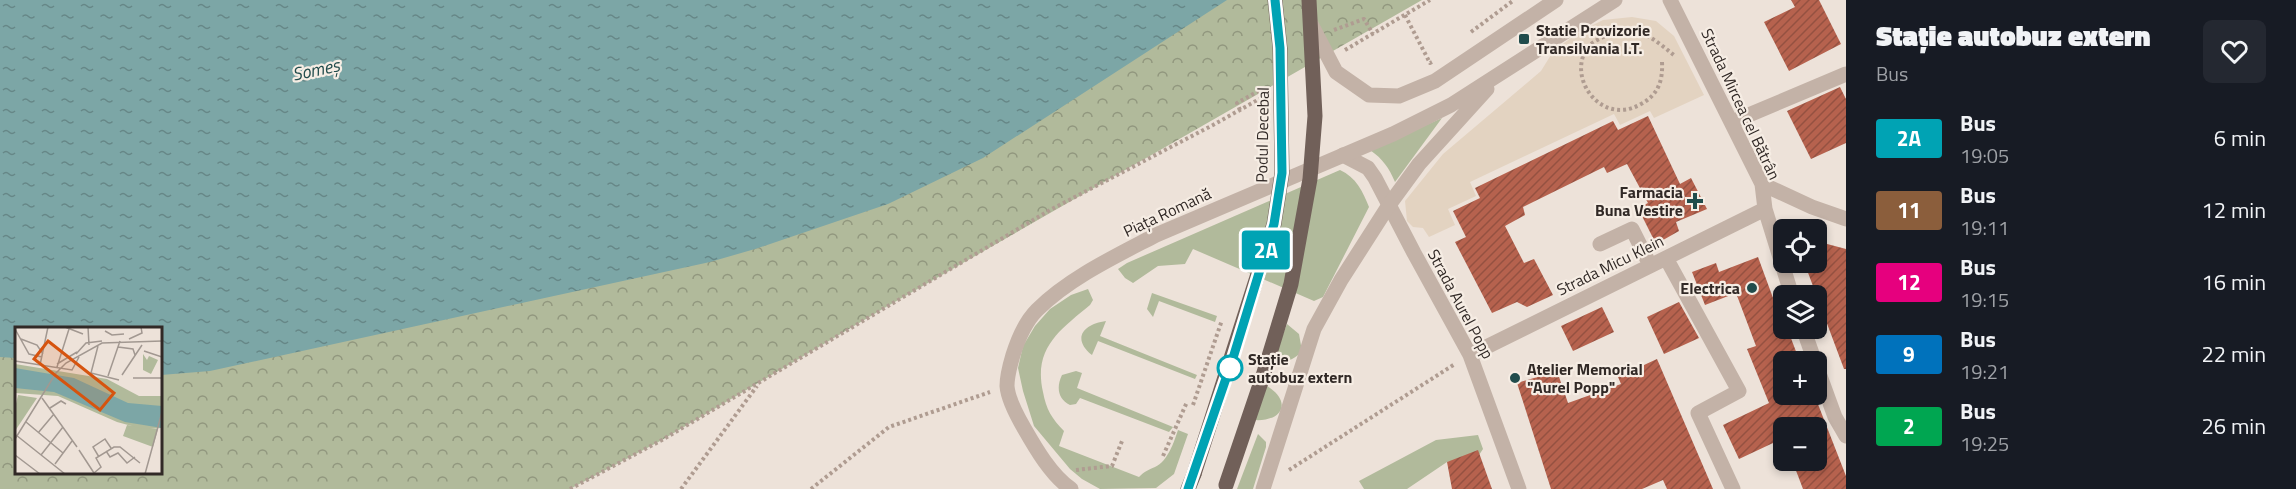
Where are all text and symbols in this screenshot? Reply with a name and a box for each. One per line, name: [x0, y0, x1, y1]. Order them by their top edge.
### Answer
text: Stație autobuz extern: [1876, 14, 2151, 57]
place label: Statie Provizorie Transilvania I.T.: [1536, 18, 1650, 60]
button: heart: [2203, 20, 2266, 83]
street label: Strada Mircea cel Bătrân: [1695, 24, 1787, 184]
marker: Statie Provizorie Transilvania I.T.: [1517, 32, 1531, 46]
water label: Someș: [290, 51, 343, 88]
text: Bus: [1876, 58, 1908, 89]
street label: Podul Decebal: [1249, 87, 1275, 183]
text: Bus: [1960, 106, 1996, 140]
text: 6 min: [2214, 121, 2266, 155]
text: 2A: [1897, 122, 1921, 154]
text: 19:05: [1960, 140, 2009, 171]
text: Bus: [1960, 178, 1996, 212]
place label: Farmacia Buna Vestire: [1595, 180, 1683, 222]
street label: Piața Romană: [1119, 181, 1215, 243]
text: 12 min: [2201, 193, 2266, 227]
marker: Farmacia Buna Vestire: [1688, 194, 1702, 208]
text: 11: [1897, 194, 1921, 226]
text: 19:11: [1960, 212, 2009, 243]
map controls: [1773, 219, 1827, 471]
button: locate: [1773, 219, 1827, 273]
street label: Strada Micu Klein: [1552, 229, 1668, 301]
line badge: 2A: [1239, 230, 1293, 270]
text: 2A: [1254, 234, 1278, 266]
street label: Strada Aurel Popp: [1422, 245, 1500, 363]
text: Bus: [1960, 250, 1996, 284]
text: 16 min: [2201, 265, 2266, 299]
text: 12: [1897, 266, 1921, 298]
place label: Electrica: [1680, 276, 1740, 300]
marker: Electrica: [1745, 281, 1759, 295]
text: 19:15: [1960, 284, 2009, 315]
button: layers: [1773, 285, 1827, 339]
text: Bus: [1960, 322, 1996, 356]
inset map: [15, 327, 162, 474]
text: 22 min: [2201, 337, 2266, 371]
text: 9: [1903, 338, 1915, 370]
place label: Stație autobuz extern: [1248, 347, 1352, 389]
button: +: [1773, 351, 1827, 405]
marker: Stație autobuz extern: [1217, 355, 1243, 381]
text: 19:21: [1960, 356, 2009, 387]
place label: Atelier Memorial "Aurel Popp": [1527, 357, 1643, 399]
marker: Atelier Memorial "Aurel Popp": [1508, 371, 1522, 385]
text: Bus: [1960, 394, 1996, 428]
text: 26 min: [2201, 409, 2266, 443]
text: 2: [1903, 410, 1915, 442]
button: −: [1773, 417, 1827, 471]
text: 19:25: [1960, 428, 2009, 459]

